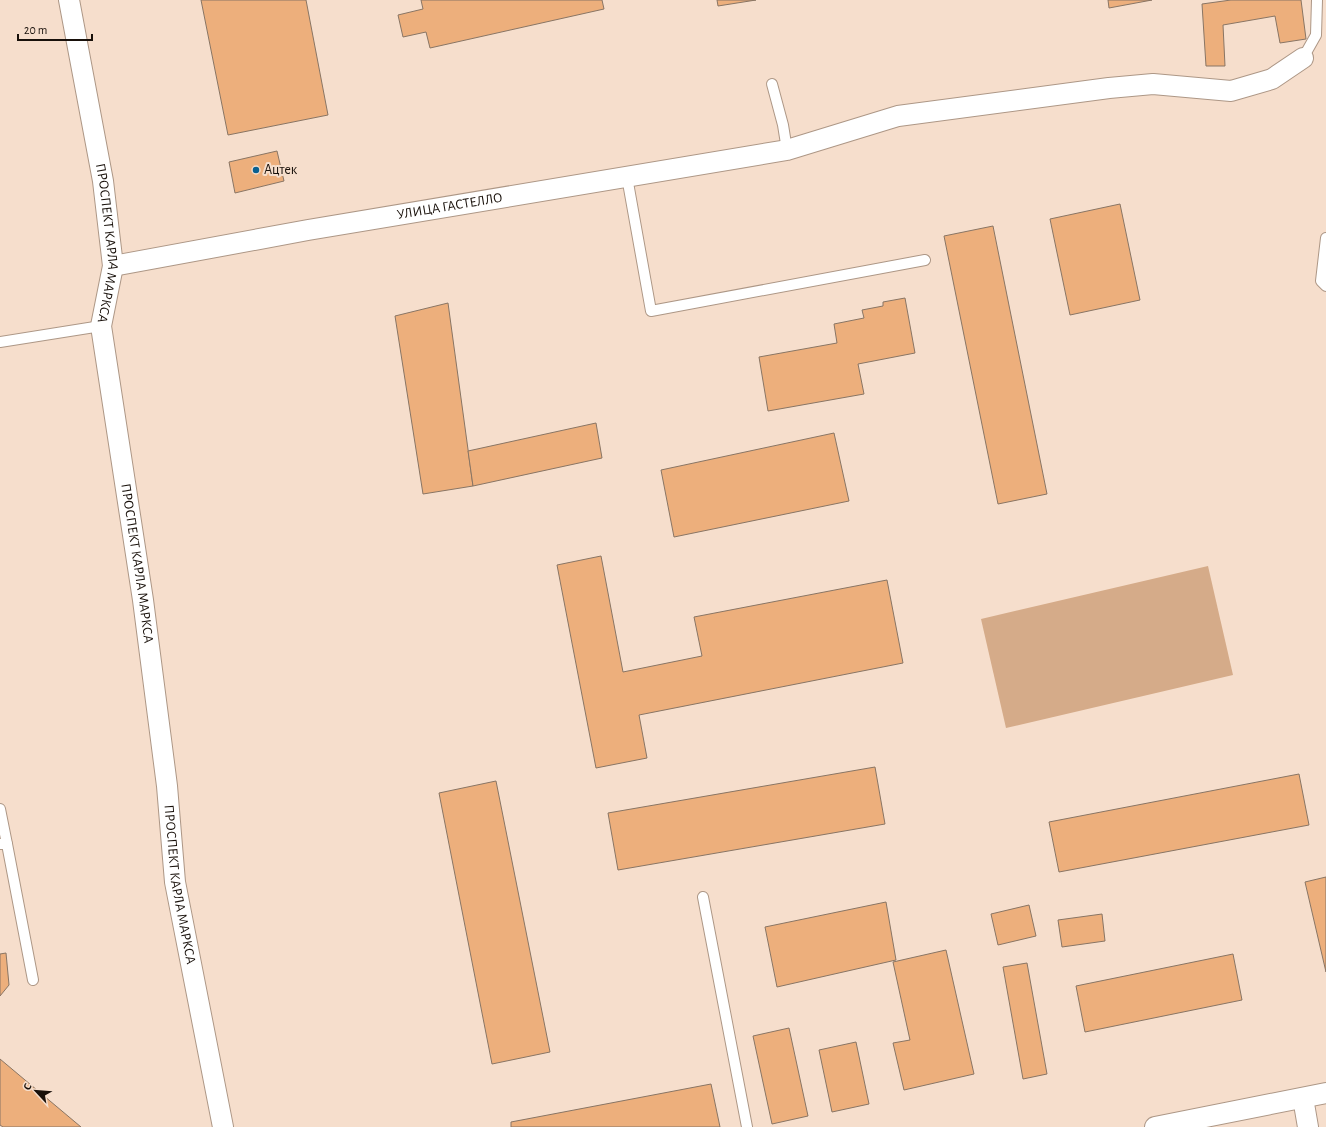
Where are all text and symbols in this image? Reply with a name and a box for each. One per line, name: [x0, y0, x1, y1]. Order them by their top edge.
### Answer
scale bar: [18, 16, 92, 42]
text: 20 m: [24, 24, 47, 36]
street label: ПРОСПЕКТ КАРЛА МАРКСА: [93, 162, 121, 324]
place label: Ацтек: [264, 163, 298, 177]
marker: Ацтек: [251, 165, 261, 175]
street label: УЛИЦА ГАСТЕЛЛО: [396, 191, 504, 222]
street label: ПРОСПЕКТ КАРЛА МАРКСА: [118, 483, 155, 644]
street label: ПРОСПЕКТ КАРЛА МАРКСА: [162, 804, 198, 965]
north arrow: [16, 1071, 56, 1111]
text: С: [21, 1082, 34, 1092]

